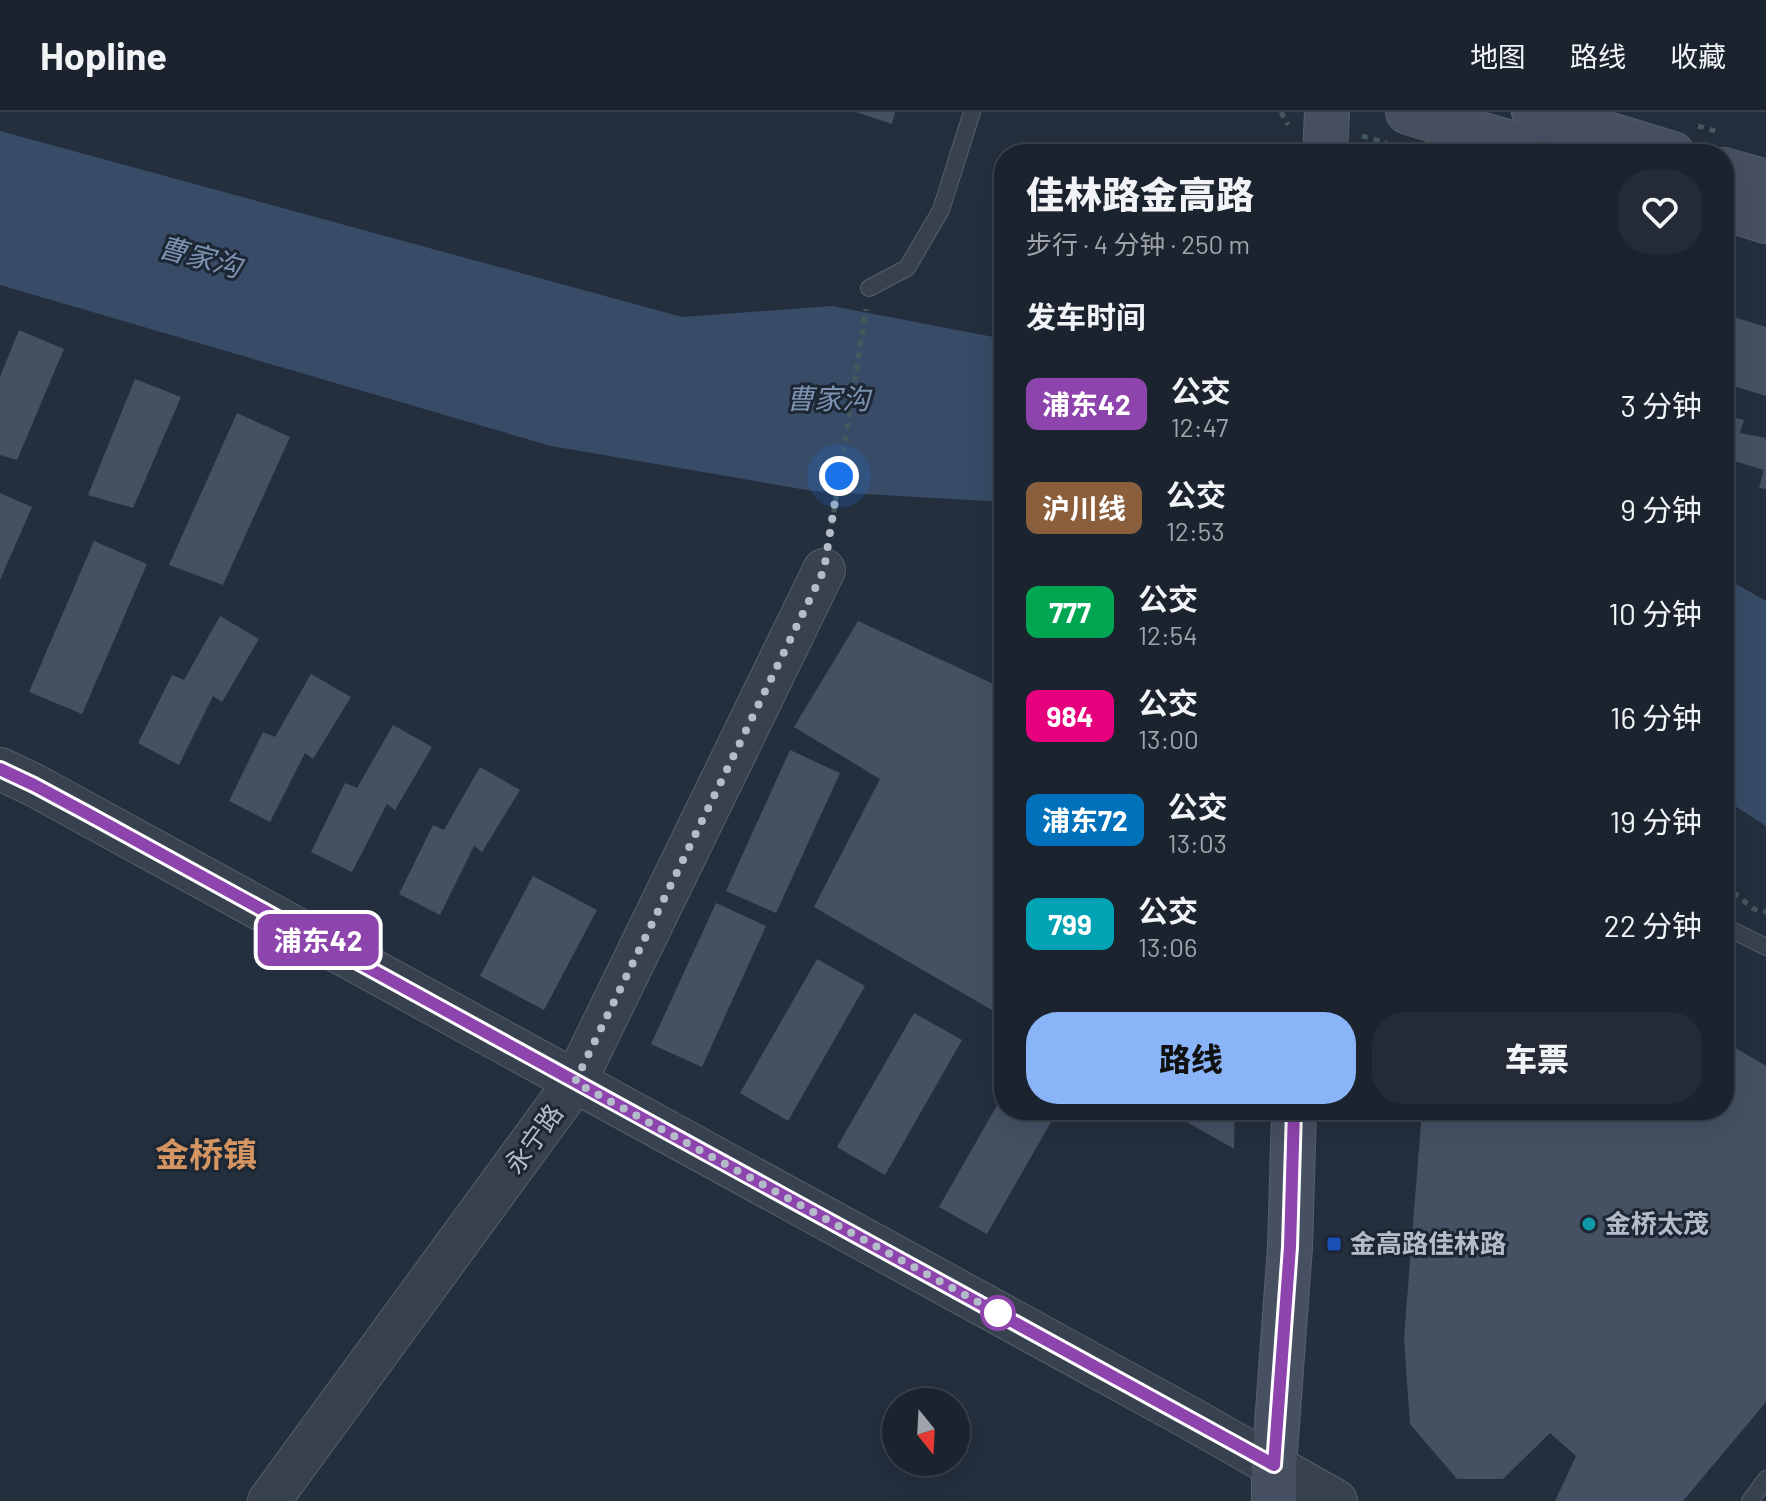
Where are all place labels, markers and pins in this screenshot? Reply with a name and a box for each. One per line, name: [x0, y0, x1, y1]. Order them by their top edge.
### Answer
place label: 金桥太茂: [1605, 1207, 1709, 1238]
marker: 金桥太茂: [1580, 1215, 1598, 1233]
place label: 金高路佳林路: [1350, 1227, 1506, 1258]
marker: 金高路佳林路: [1325, 1235, 1343, 1253]
unlabelled marker: [981, 1296, 1015, 1330]

